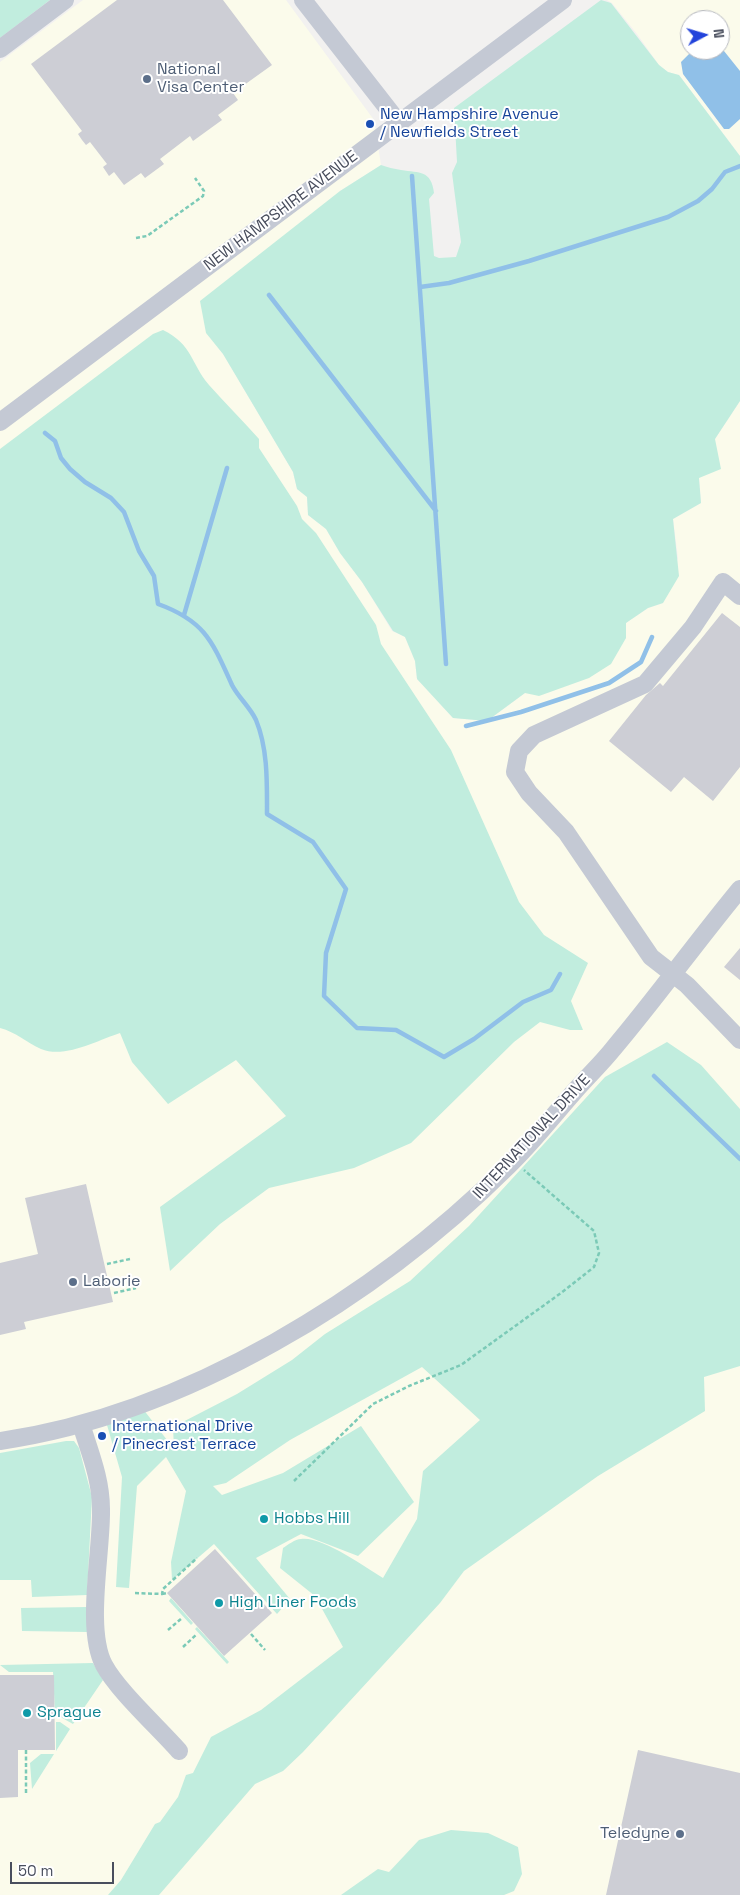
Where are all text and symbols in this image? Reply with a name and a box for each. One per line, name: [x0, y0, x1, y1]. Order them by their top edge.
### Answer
north arrow: [680, 10, 730, 60]
text: N: [709, 28, 728, 39]
place label: National Visa Center: [157, 60, 244, 98]
marker: National Visa Center: [141, 73, 153, 85]
place label: New Hampshire Avenue / Newfields Street: [380, 105, 559, 143]
marker: New Hampshire Avenue / Newfields Street: [364, 118, 376, 130]
street label: NEW HAMPSHIRE AVENUE: [200, 147, 362, 275]
street label: INTERNATIONAL DRIVE: [469, 1071, 595, 1203]
place label: Laborie: [83, 1272, 141, 1292]
marker: Laborie: [67, 1276, 79, 1288]
place label: International Drive / Pinecrest Terrace: [112, 1417, 256, 1455]
marker: International Drive / Pinecrest Terrace: [96, 1430, 108, 1442]
place label: Hobbs Hill: [274, 1509, 350, 1529]
marker: Hobbs Hill: [258, 1513, 270, 1525]
place label: High Liner Foods: [229, 1593, 357, 1613]
marker: High Liner Foods: [213, 1597, 225, 1609]
place label: Sprague: [37, 1703, 101, 1723]
marker: Sprague: [21, 1707, 33, 1719]
place label: Teledyne: [600, 1824, 670, 1844]
marker: Teledyne: [674, 1828, 686, 1840]
scale bar: [12, 1852, 116, 1884]
text: 50 m: [18, 1861, 53, 1880]

